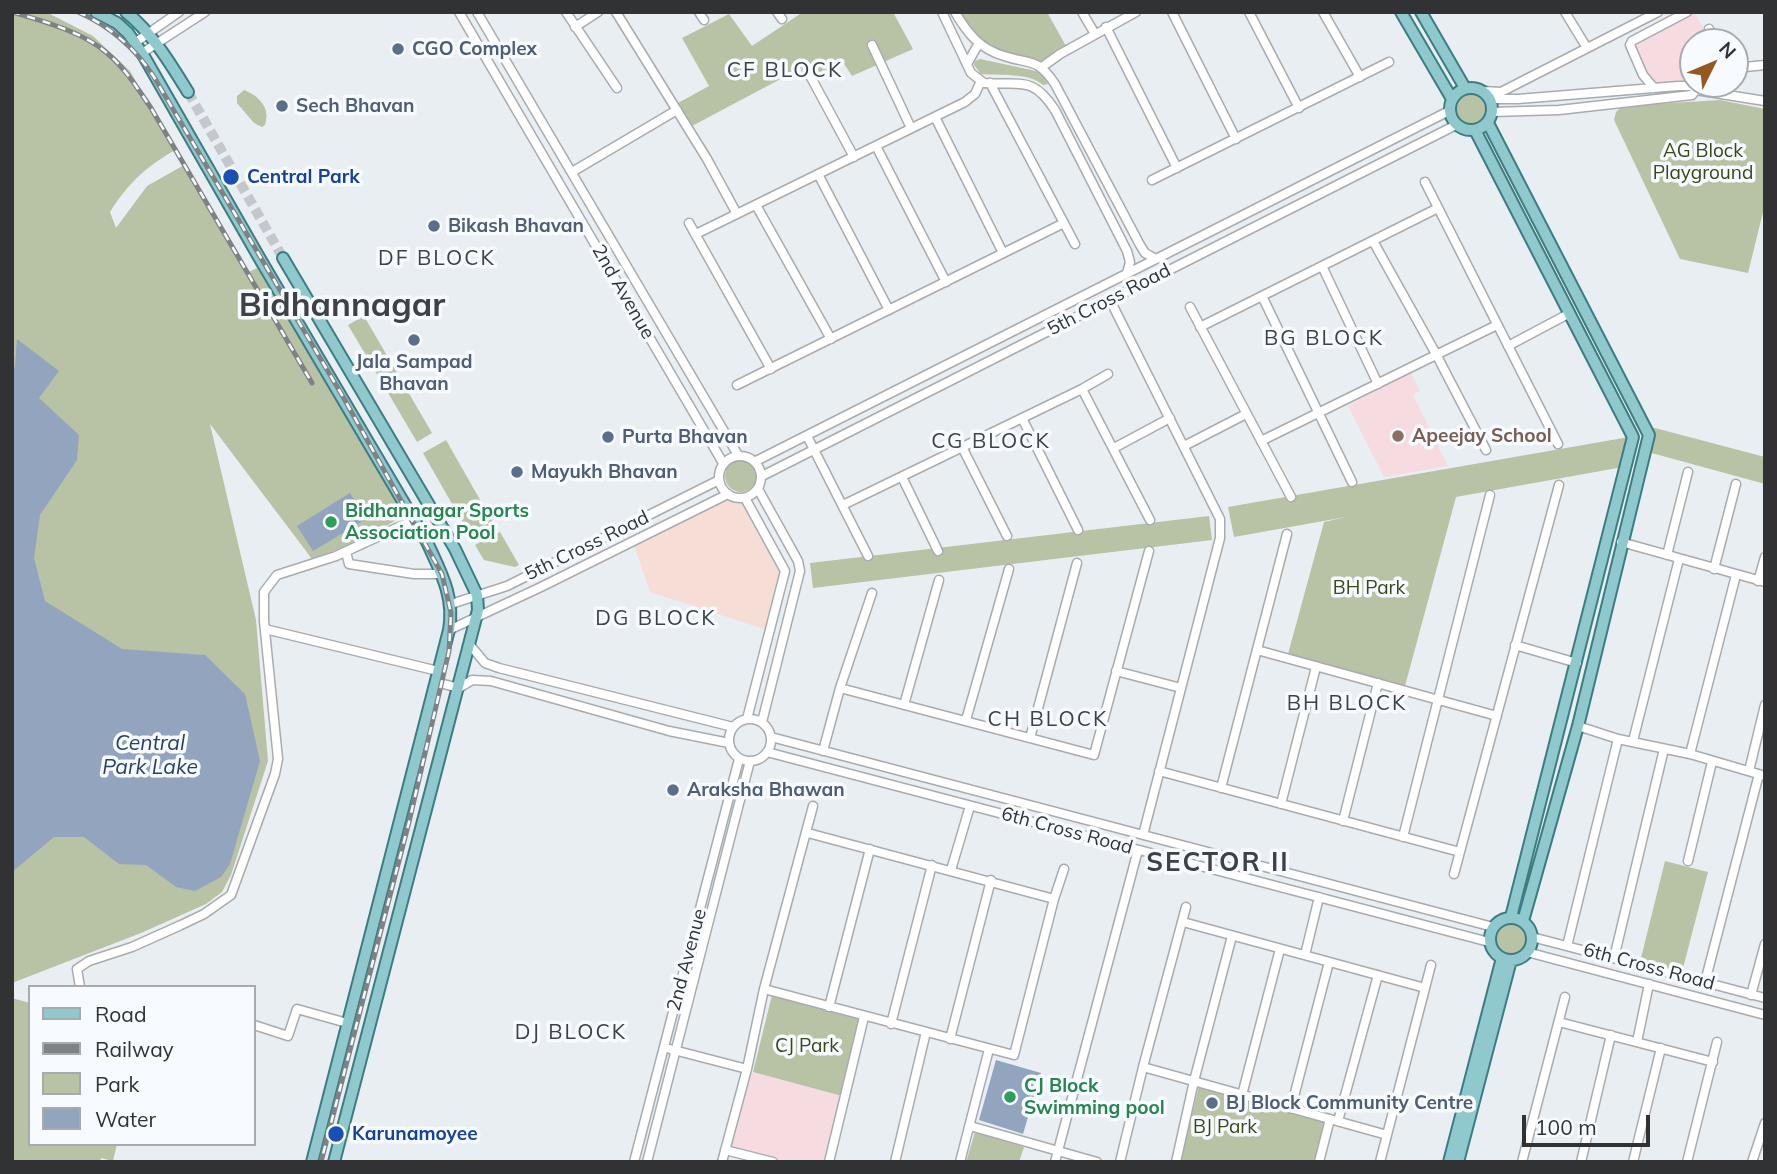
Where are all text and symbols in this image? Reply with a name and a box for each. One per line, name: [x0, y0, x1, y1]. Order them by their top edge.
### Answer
north arrow: [1679, 28, 1749, 98]
text: N: [1714, 37, 1742, 63]
place label: CGO Complex: [412, 38, 537, 60]
marker: CGO Complex: [390, 41, 406, 57]
district label: CF BLOCK: [728, 58, 842, 84]
place label: Sech Bhavan: [296, 95, 415, 117]
marker: Sech Bhavan: [274, 98, 290, 114]
park label: AG Block Playground: [1653, 140, 1753, 184]
place label: Central Park: [247, 166, 360, 188]
marker: Central Park: [221, 167, 241, 187]
place label: Bikash Bhavan: [448, 215, 584, 237]
marker: Bikash Bhavan: [426, 218, 442, 234]
street label: 2nd Avenue: [587, 241, 659, 343]
district label: DF BLOCK: [379, 246, 495, 272]
street label: 5th Cross Road: [1044, 259, 1174, 341]
district label: Bidhannagar: [239, 286, 445, 326]
district label: BG BLOCK: [1265, 326, 1383, 352]
marker: Jala Sampad Bhavan: [406, 332, 422, 348]
place label: Jala Sampad Bhavan: [355, 351, 473, 395]
place label: Apeejay School: [1412, 425, 1552, 447]
place label: Purta Bhavan: [622, 426, 748, 448]
marker: Apeejay School: [1390, 428, 1406, 444]
marker: Purta Bhavan: [600, 429, 616, 445]
district label: CG BLOCK: [932, 429, 1050, 455]
place label: Mayukh Bhavan: [531, 461, 678, 483]
marker: Mayukh Bhavan: [509, 464, 525, 480]
place label: Bidhannagar Sports Association Pool: [345, 500, 529, 544]
street label: 5th Cross Road: [521, 506, 653, 586]
marker: Bidhannagar Sports Association Pool: [323, 514, 339, 530]
park label: BH Park: [1333, 577, 1405, 599]
district label: DG BLOCK: [596, 606, 716, 632]
district label: BH BLOCK: [1288, 691, 1406, 717]
district label: CH BLOCK: [989, 707, 1107, 733]
water label: Central Park Lake: [102, 731, 198, 781]
place label: Araksha Bhawan: [687, 779, 845, 801]
marker: Araksha Bhawan: [665, 782, 681, 798]
street label: 6th Cross Road: [999, 802, 1135, 860]
district label: SECTOR II: [1147, 847, 1289, 879]
street label: 2nd Avenue: [662, 906, 712, 1014]
street label: 6th Cross Road: [1581, 938, 1717, 996]
legend: [28, 985, 256, 1146]
text: Road: [95, 1001, 146, 1027]
district label: DJ BLOCK: [516, 1020, 626, 1046]
park label: CJ Park: [775, 1035, 839, 1057]
text: Railway: [95, 1036, 174, 1062]
text: Park: [95, 1071, 139, 1097]
place label: CJ Block Swimming pool: [1024, 1075, 1165, 1119]
marker: CJ Block Swimming pool: [1002, 1089, 1018, 1105]
place label: BJ Block Community Centre: [1226, 1092, 1473, 1114]
marker: BJ Block Community Centre: [1204, 1095, 1220, 1111]
scale bar: [1525, 1100, 1653, 1144]
text: Water: [95, 1106, 156, 1132]
text: 100 m: [1535, 1114, 1597, 1140]
park label: BJ Park: [1193, 1116, 1257, 1138]
place label: Karunamoyee: [352, 1123, 478, 1145]
marker: Karunamoyee: [326, 1124, 346, 1144]

